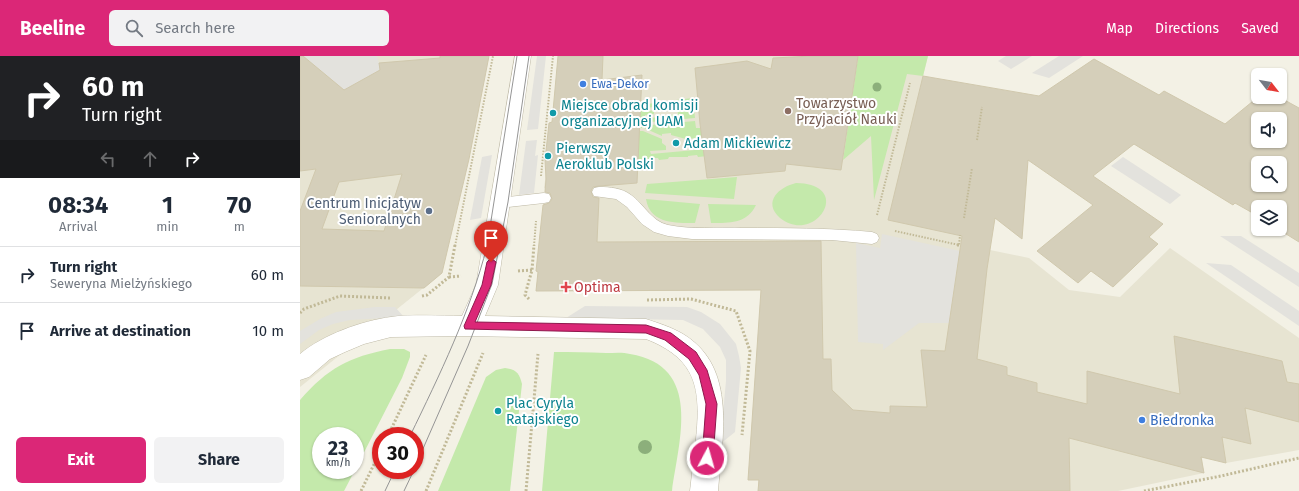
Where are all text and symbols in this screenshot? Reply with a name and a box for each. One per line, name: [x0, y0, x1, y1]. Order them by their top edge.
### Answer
search box: [109, 10, 389, 46]
text: Beeline: [20, 17, 85, 40]
icon: search: [123, 17, 145, 39]
text: Search here: [155, 19, 235, 37]
text: Map: [1106, 20, 1133, 37]
text: Directions: [1155, 20, 1219, 37]
text: Saved: [1241, 20, 1279, 37]
north arrow: [1251, 68, 1287, 104]
map controls: [1251, 68, 1287, 236]
text: 60 m: [82, 70, 144, 103]
icon: right: [16, 72, 68, 124]
place label: Ewa-Dekor: [591, 77, 649, 91]
marker: Ewa-Dekor: [578, 79, 588, 89]
place label: Towarzystwo Przyjaciół Nauki: [796, 95, 897, 128]
place label: Miejsce obrad komisji organizacyjnej UAM: [561, 97, 698, 130]
text: Turn right: [82, 104, 162, 126]
marker: Towarzystwo Przyjaciół Nauki: [783, 106, 793, 116]
marker: Miejsce obrad komisji organizacyjnej UAM: [548, 108, 558, 118]
button: sound: [1251, 112, 1287, 148]
place label: Adam Mickiewicz: [684, 135, 791, 152]
marker: Adam Mickiewicz: [671, 138, 681, 148]
place label: Pierwszy Aeroklub Polski: [556, 140, 654, 173]
icon: left: [97, 148, 119, 170]
icon: ahead: [139, 148, 161, 170]
icon: right: [181, 148, 203, 170]
marker: Pierwszy Aeroklub Polski: [543, 151, 553, 161]
button: search: [1251, 156, 1287, 192]
text: 08:34: [48, 191, 108, 219]
text: 1: [162, 191, 173, 219]
text: 70: [227, 191, 252, 219]
place label: Centrum Inicjatyw Senioralnych: [307, 195, 421, 228]
button: layers: [1251, 200, 1287, 236]
marker: Centrum Inicjatyw Senioralnych: [424, 206, 434, 216]
text: Arrival: [59, 219, 97, 234]
text: min: [156, 219, 179, 234]
text: m: [234, 219, 245, 234]
pin: [474, 221, 508, 262]
icon: arrive: [480, 227, 502, 249]
text: Turn right: [50, 258, 117, 276]
icon: right: [16, 264, 38, 286]
text: 60 m: [251, 266, 284, 284]
text: Seweryna Mielżyńskiego: [50, 276, 192, 291]
place label: Optima: [574, 279, 621, 296]
marker: Optima: [561, 282, 571, 292]
icon: arrive: [16, 320, 38, 342]
text: Arrive at destination: [50, 322, 191, 340]
text: 10 m: [252, 322, 284, 340]
place label: Plac Cyryla Ratajskiego: [506, 395, 579, 428]
marker: Plac Cyryla Ratajskiego: [493, 406, 503, 416]
place label: Biedronka: [1150, 412, 1214, 429]
marker: Biedronka: [1137, 415, 1147, 425]
speed limit sign: 30: [372, 427, 424, 479]
text: 23: [328, 436, 348, 460]
button: Exit: [16, 437, 146, 483]
button: Share: [154, 437, 284, 483]
position arrow: [686, 437, 728, 479]
text: km/h: [326, 457, 350, 469]

